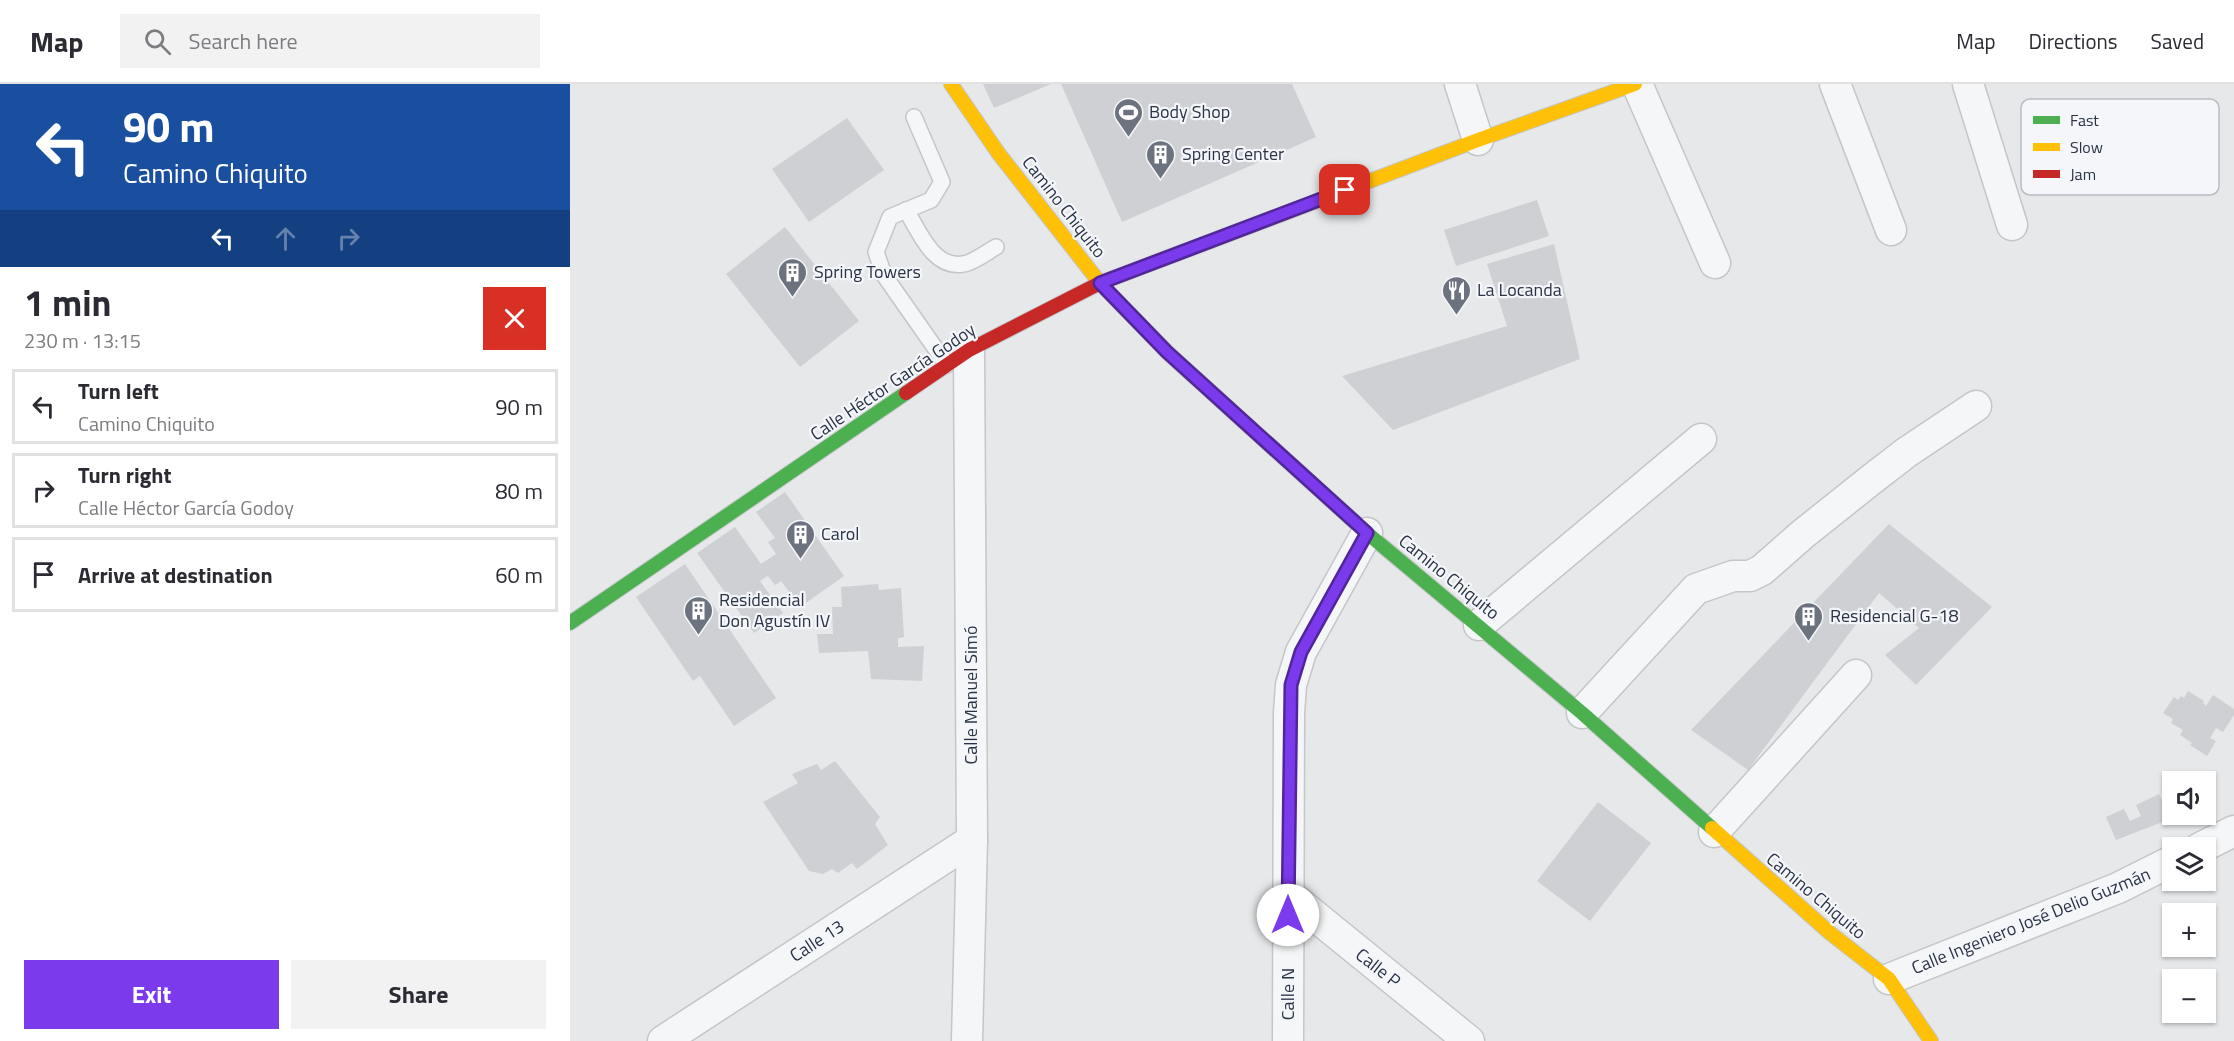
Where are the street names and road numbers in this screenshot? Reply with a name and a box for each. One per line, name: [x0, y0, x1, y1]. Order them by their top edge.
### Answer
street label: Camino Chiquito: [1016, 150, 1113, 264]
street label: Calle Héctor García Godoy: [805, 316, 981, 447]
street label: Camino Chiquito: [1393, 527, 1506, 626]
street label: Calle Manuel Simó: [957, 626, 984, 765]
street label: Camino Chiquito: [1760, 846, 1872, 946]
street label: Calle Ingeniero José Delio Guzmán: [1907, 860, 2154, 981]
street label: Calle 13: [784, 913, 849, 968]
street label: Calle P: [1350, 941, 1407, 994]
street label: Calle N: [1274, 968, 1301, 1020]

